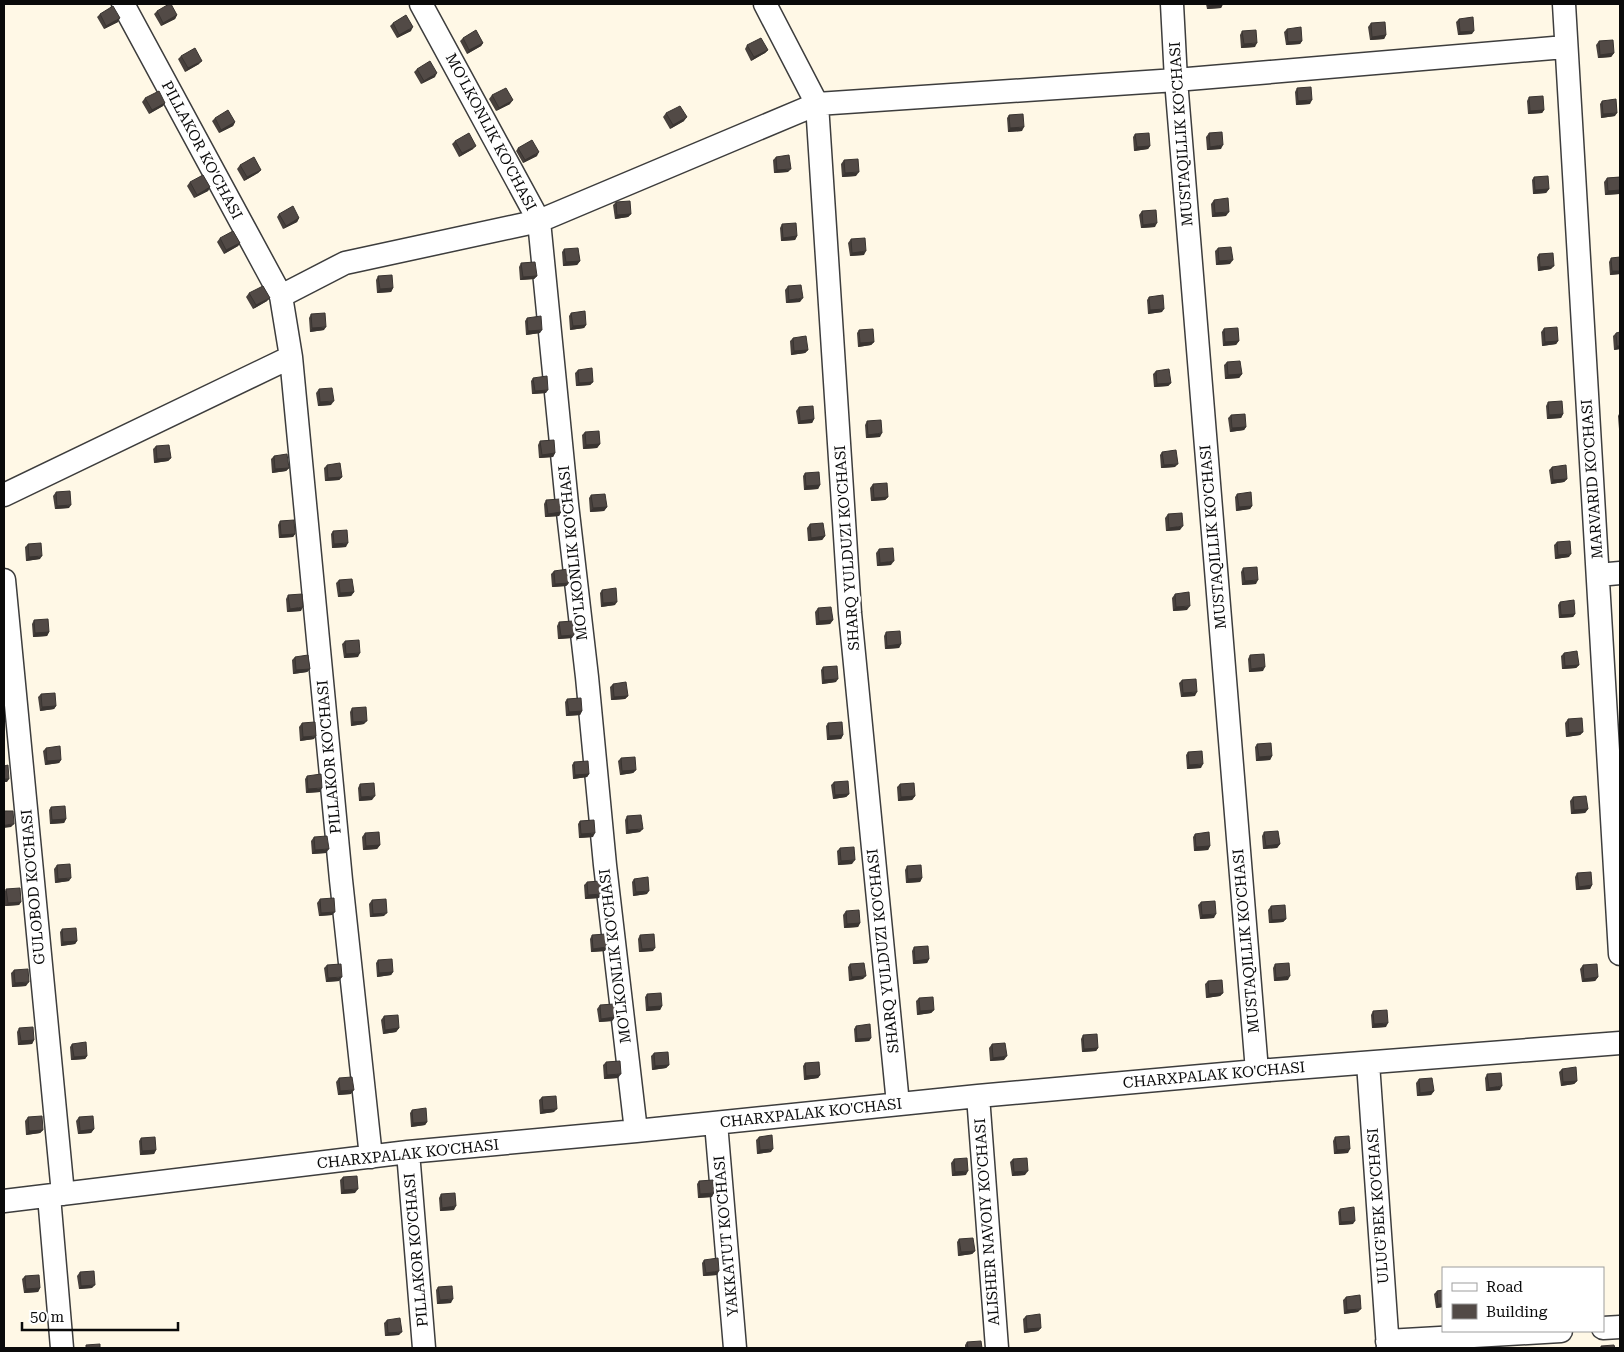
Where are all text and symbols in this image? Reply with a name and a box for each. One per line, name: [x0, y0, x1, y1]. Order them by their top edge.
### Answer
street label: MUSTAQILLIK KO'CHASI: [1166, 41, 1196, 227]
street label: MO'LKONLIK KO'CHASI: [442, 50, 540, 214]
street label: PILLAKOR KO'CHASI: [158, 78, 246, 222]
street label: MARVARID KO'CHASI: [1577, 399, 1607, 559]
street label: MUSTAQILLIK KO'CHASI: [1196, 444, 1230, 630]
street label: SHARQ YULDUZI KO'CHASI: [831, 445, 863, 651]
street label: MO'LKONLIK KO'CHASI: [555, 465, 591, 641]
street label: PILLAKOR KO'CHASI: [313, 679, 345, 835]
street label: GULOBOD KO'CHASI: [17, 809, 49, 965]
street label: SHARQ YULDUZI KO'CHASI: [863, 848, 903, 1054]
street label: MUSTAQILLIK KO'CHASI: [1229, 848, 1263, 1034]
street label: MO'LKONLIK KO'CHASI: [595, 868, 635, 1044]
street label: CHARXPALAK KO'CHASI: [1122, 1058, 1306, 1092]
street label: CHARXPALAK KO'CHASI: [719, 1094, 903, 1132]
street label: ALISHER NAVOIY KO'CHASI: [971, 1118, 1003, 1326]
street label: ULUG'BEK KO'CHASI: [1364, 1127, 1392, 1285]
street label: CHARXPALAK KO'CHASI: [316, 1135, 500, 1173]
street label: YAKKATUT KO'CHASI: [710, 1155, 742, 1317]
street label: PILLAKOR KO'CHASI: [400, 1172, 432, 1328]
legend: [1442, 1267, 1604, 1332]
text: Road: [1486, 1278, 1523, 1296]
scale bar: [22, 1300, 179, 1332]
text: Building: [1486, 1303, 1548, 1321]
text: 50 m: [30, 1308, 65, 1326]

